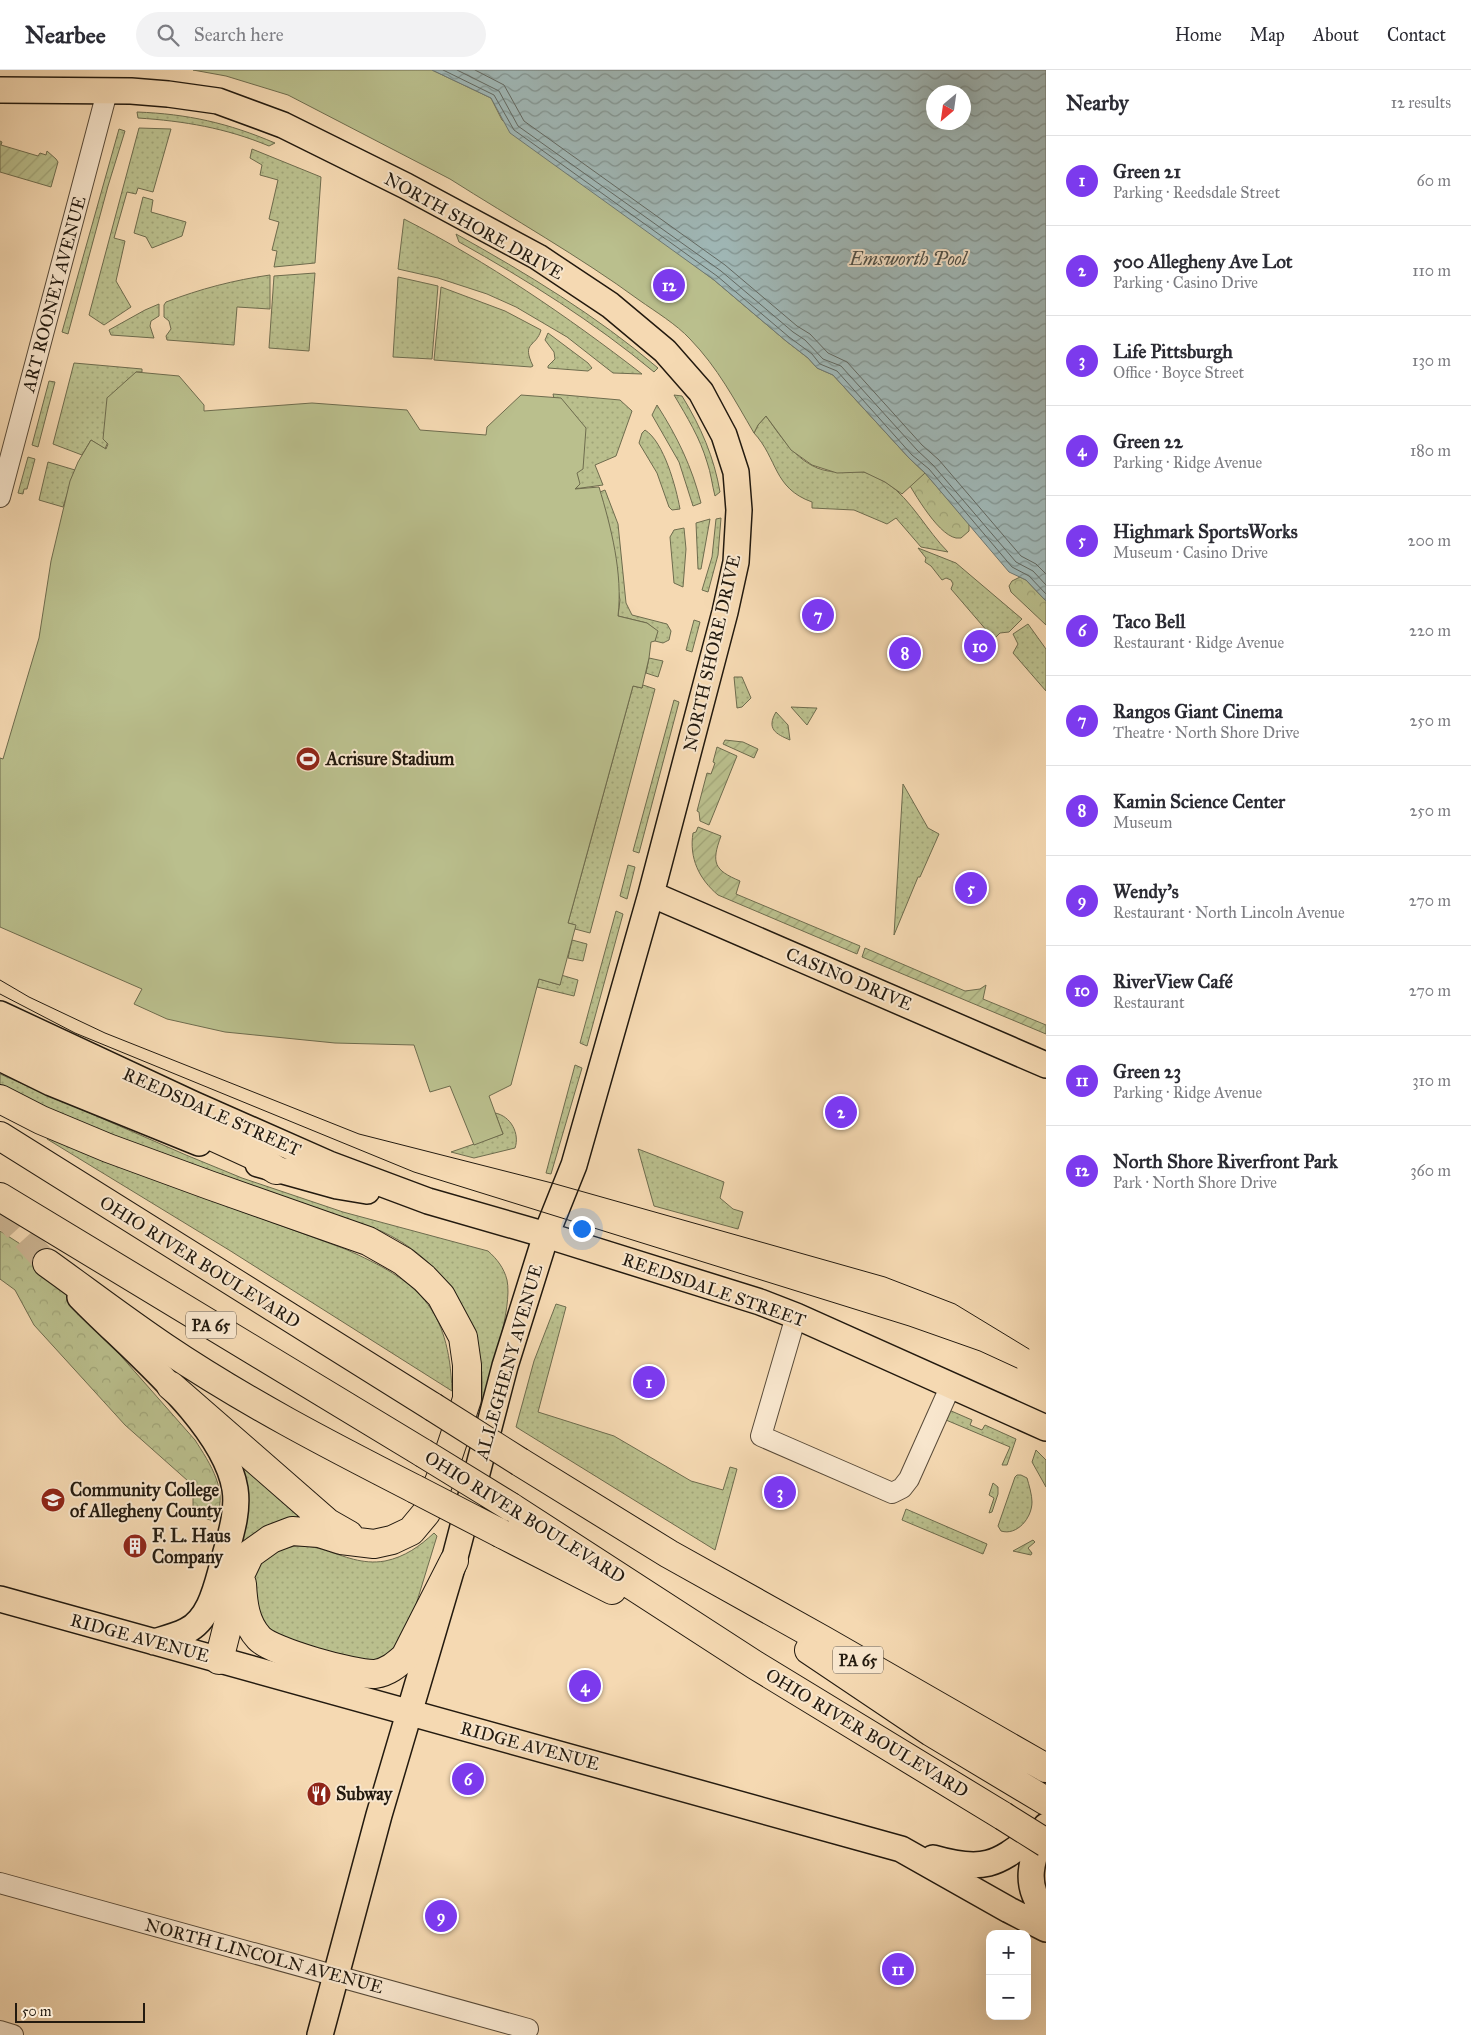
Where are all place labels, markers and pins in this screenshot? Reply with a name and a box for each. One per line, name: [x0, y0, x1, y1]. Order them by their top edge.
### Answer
pin: 12: [653, 266, 685, 304]
pin: 7: [802, 596, 834, 634]
pin: 10: [964, 627, 996, 665]
pin: 8: [889, 634, 921, 672]
sports icon: Acrisure Stadium: [295, 746, 321, 772]
place label: Acrisure Stadium: [325, 748, 455, 770]
pin: 5: [955, 869, 987, 907]
pin: 2: [825, 1093, 857, 1131]
pin: 1: [633, 1363, 665, 1401]
pin: 3: [764, 1473, 796, 1511]
place label: Community College of Allegheny County: [70, 1479, 223, 1523]
school or university icon: Community College of Allegheny County: [40, 1487, 66, 1513]
place label: F. L. Haus Company: [152, 1525, 231, 1569]
building icon: F. L. Haus Company: [122, 1533, 148, 1559]
pin: 4: [569, 1667, 601, 1705]
pin: 6: [452, 1760, 484, 1798]
restaurant icon: Subway: [306, 1781, 332, 1807]
place label: Subway: [336, 1783, 394, 1806]
pin: 9: [425, 1897, 457, 1935]
pin: 11: [882, 1950, 914, 1988]

